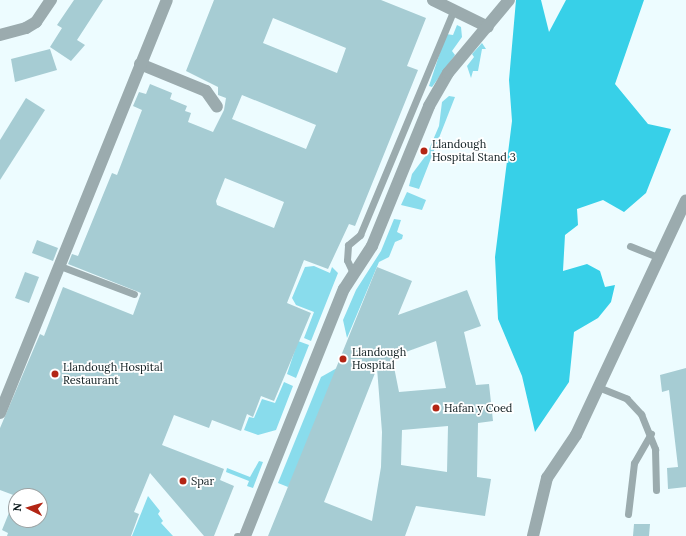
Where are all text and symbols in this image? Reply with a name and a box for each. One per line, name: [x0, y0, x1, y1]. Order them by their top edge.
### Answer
place label: Llandough Hospital Stand 3: [432, 138, 516, 164]
marker: Llandough Hospital Stand 3: [419, 146, 429, 156]
place label: Llandough Hospital: [352, 346, 406, 372]
marker: Llandough Hospital: [337, 353, 349, 365]
place label: Llandough Hospital Restaurant: [63, 361, 163, 387]
marker: Llandough Hospital Restaurant: [50, 369, 60, 379]
place label: Hafan y Coed: [444, 401, 512, 415]
marker: Hafan y Coed: [431, 403, 441, 413]
place label: Spar: [191, 474, 214, 488]
marker: Spar: [178, 476, 188, 486]
north arrow: [8, 488, 48, 528]
text: N: [10, 502, 24, 512]

